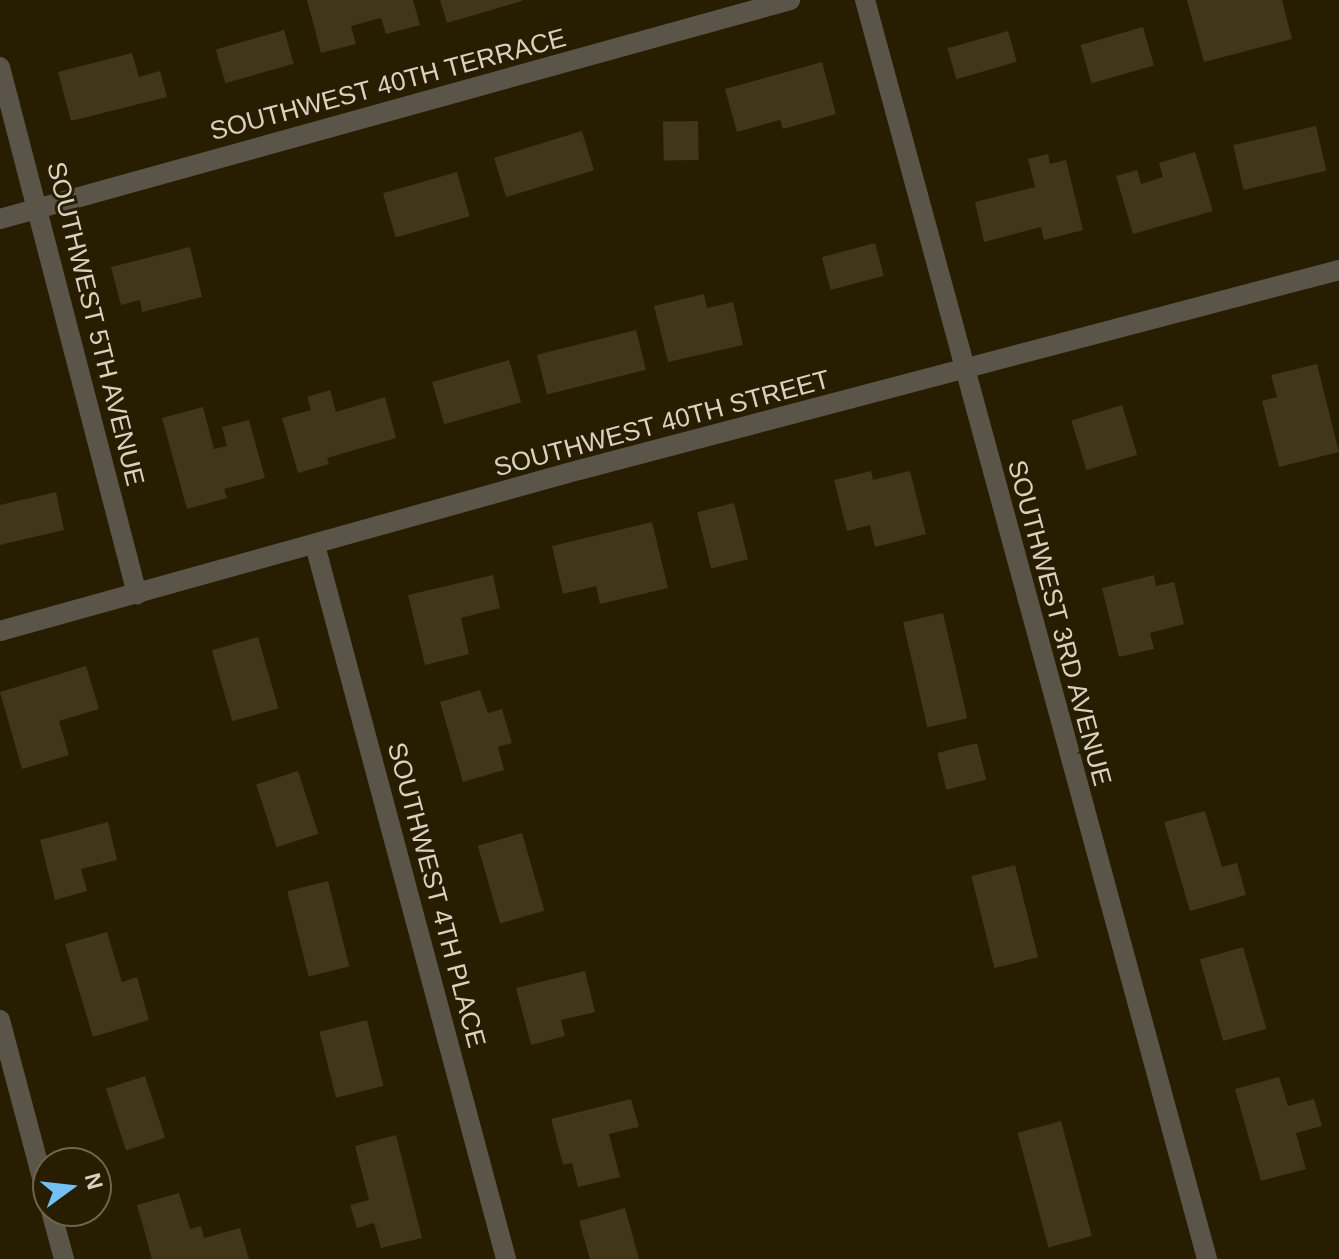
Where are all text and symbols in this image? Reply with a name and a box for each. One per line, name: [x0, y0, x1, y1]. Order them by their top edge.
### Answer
street label: SOUTHWEST 40TH TERRACE: [206, 22, 570, 148]
street label: SOUTHWEST 5TH AVENUE: [39, 158, 151, 490]
street label: SOUTHWEST 40TH STREET: [491, 364, 833, 484]
street label: SOUTHWEST 3RD AVENUE: [1000, 456, 1118, 790]
street label: SOUTHWEST 4TH PLACE: [380, 739, 492, 1051]
north arrow: [32, 1147, 112, 1227]
text: N: [80, 1170, 108, 1192]

